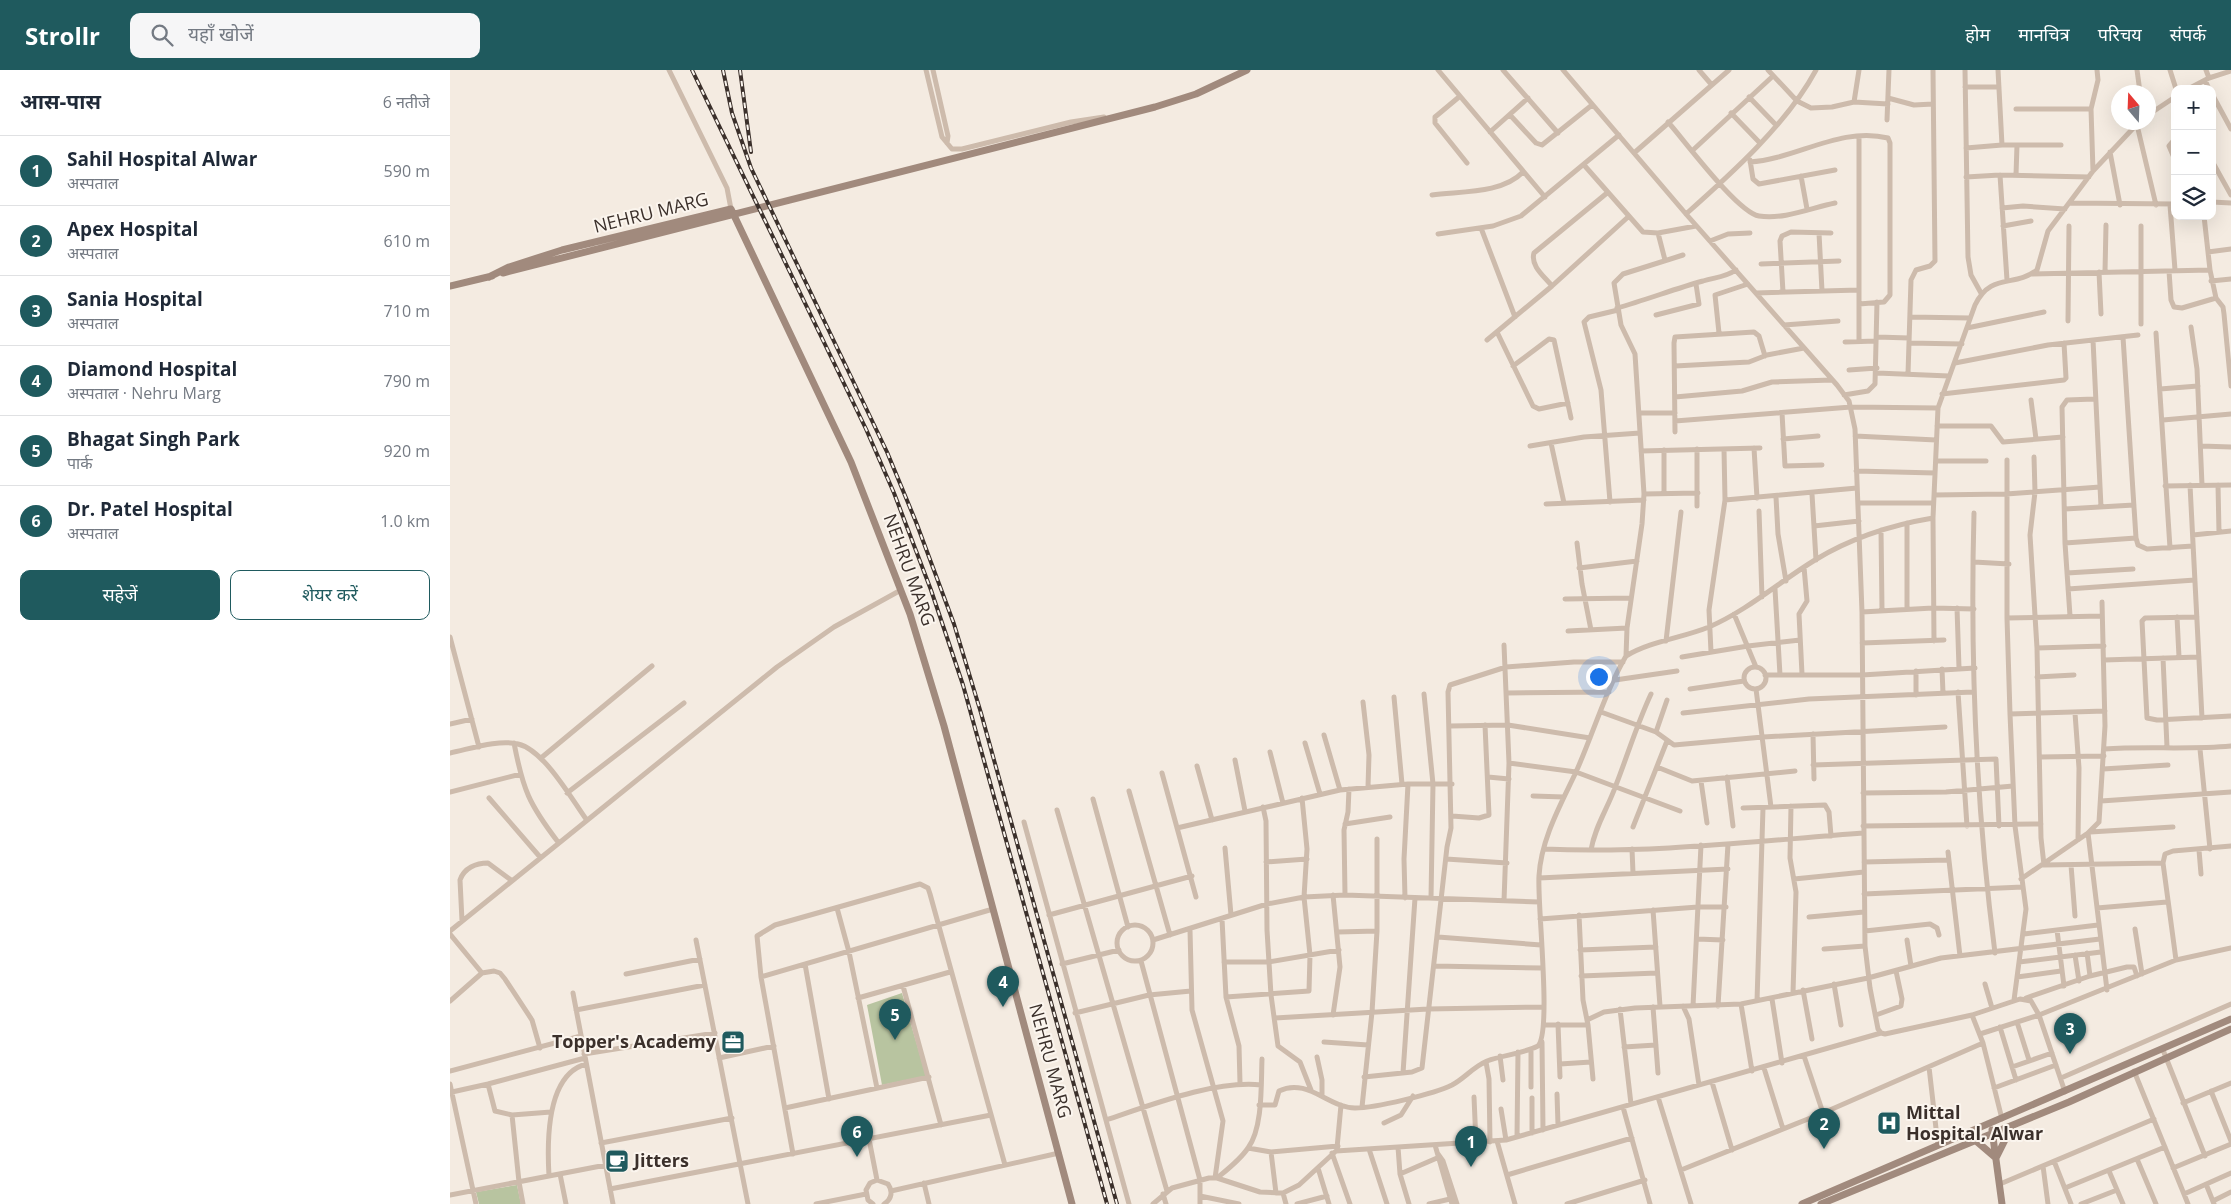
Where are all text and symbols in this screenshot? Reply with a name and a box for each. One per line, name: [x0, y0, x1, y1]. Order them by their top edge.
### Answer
search box: [130, 13, 480, 58]
text: Strollr: [25, 19, 100, 52]
icon: search: [148, 21, 176, 49]
text: यहाँ खोजें: [188, 21, 253, 47]
text: होम: [1965, 22, 1990, 46]
text: मानचित्र: [2018, 22, 2070, 46]
text: परिचय: [2098, 22, 2142, 46]
text: संपर्क: [2170, 22, 2206, 46]
north arrow: [2111, 85, 2156, 130]
map controls: [2171, 85, 2216, 220]
button: +: [2171, 85, 2216, 130]
text: आस-पास: [20, 87, 101, 115]
text: 6 नतीजे: [383, 91, 430, 113]
button: −: [2171, 130, 2216, 175]
text: Sahil Hospital Alwar: [67, 146, 257, 172]
text: 1: [31, 160, 41, 182]
text: 590 m: [384, 160, 430, 182]
text: अस्पताल: [67, 172, 119, 194]
button: layers: [2171, 175, 2216, 220]
street label: NEHRU MARG: [591, 186, 711, 238]
text: Apex Hospital: [67, 216, 198, 242]
text: 2: [31, 230, 41, 252]
text: 610 m: [384, 230, 430, 252]
text: अस्पताल: [67, 242, 119, 264]
text: Sania Hospital: [67, 286, 203, 312]
text: 3: [31, 300, 41, 322]
text: 710 m: [384, 300, 430, 322]
text: अस्पताल: [67, 312, 119, 334]
text: Diamond Hospital: [67, 356, 237, 382]
text: 4: [31, 370, 41, 392]
text: 790 m: [384, 370, 430, 392]
text: अस्पताल · Nehru Marg: [67, 382, 221, 404]
text: Bhagat Singh Park: [67, 426, 240, 452]
text: 5: [31, 440, 41, 462]
text: 920 m: [384, 440, 430, 462]
text: पार्क: [67, 452, 93, 474]
text: Dr. Patel Hospital: [67, 496, 233, 522]
text: 6: [31, 510, 41, 532]
text: 1.0 km: [380, 510, 430, 532]
street label: NEHRU MARG: [879, 510, 941, 629]
text: अस्पताल: [67, 522, 119, 544]
button: सहेजें: [20, 570, 220, 620]
button: शेयर करें: [230, 570, 430, 620]
your location: [1586, 664, 1612, 690]
pin: 4: [987, 966, 1019, 1007]
pin: 5: [879, 999, 911, 1040]
street label: NEHRU MARG: [1024, 1001, 1078, 1121]
pin: 3: [2054, 1013, 2086, 1054]
place label: Topper's Academy: [552, 1029, 717, 1053]
office icon: Topper's Academy: [720, 1029, 746, 1055]
place label: Mittal Hospital, Alwar: [1906, 1100, 2043, 1145]
pin: 2: [1808, 1108, 1840, 1149]
hospital icon: Mittal Hospital, Alwar: [1876, 1110, 1902, 1136]
pin: 6: [841, 1116, 873, 1157]
pin: 1: [1455, 1126, 1487, 1167]
cafe icon: Jitters: [604, 1148, 630, 1174]
place label: Jitters: [632, 1148, 689, 1172]

